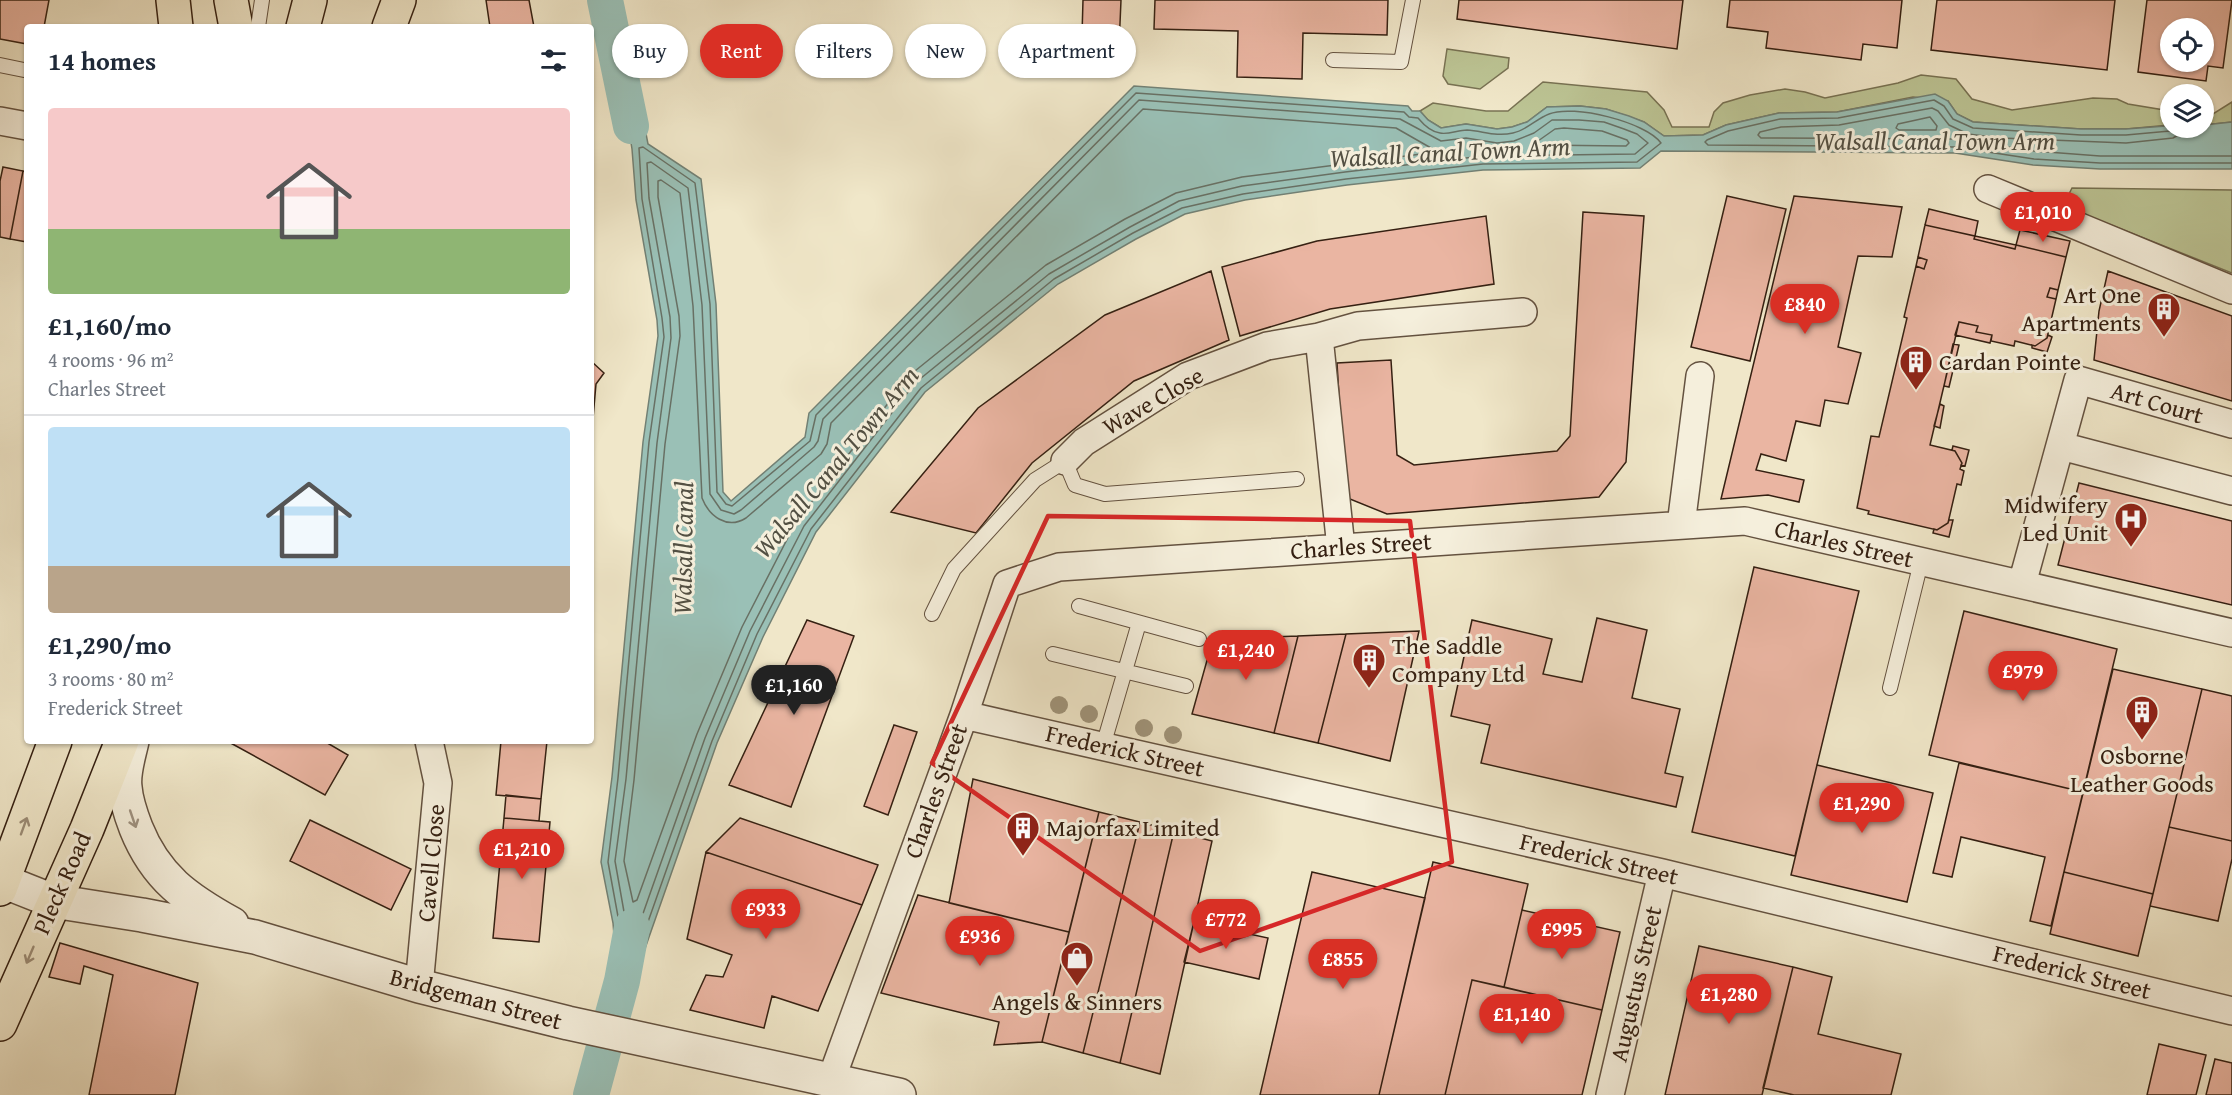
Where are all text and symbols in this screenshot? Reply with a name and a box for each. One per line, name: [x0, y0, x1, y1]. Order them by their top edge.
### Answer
map controls: [2160, 18, 2214, 138]
button: locate: [2160, 18, 2214, 72]
chip: Buy: [612, 24, 688, 78]
chip: Rent: [700, 24, 783, 78]
chip: Filters: [795, 24, 893, 78]
chip: New: [905, 24, 986, 78]
chip: Apartment: [998, 24, 1136, 78]
text: 14 homes: [48, 41, 156, 80]
icon: filters: [537, 44, 570, 77]
button: layers: [2160, 84, 2214, 138]
water label: Walsall Canal Town Arm: [1815, 121, 2055, 160]
water label: Walsall Canal Town Arm: [1329, 126, 1571, 177]
icon: home: [255, 147, 363, 255]
pin: £1,010: [1994, 192, 2092, 243]
text: £1,010: [2014, 197, 2072, 226]
place label: Art One Apartments: [2021, 277, 2141, 340]
pin: £840: [1769, 284, 1841, 335]
text: £840: [1784, 289, 1826, 318]
building icon: Art One Apartments: [2146, 291, 2182, 338]
text: £1,160/mo: [48, 306, 171, 345]
building icon: Cardan Pointe: [1898, 344, 1934, 391]
place label: Cardan Pointe: [1939, 344, 2081, 379]
text: 4 rooms · 96 m²: [48, 345, 174, 374]
water label: Walsall Canal Town Arm: [743, 357, 928, 566]
street label: Wave Close: [1096, 358, 1210, 444]
street label: Art Court: [2107, 373, 2208, 433]
text: Charles Street: [48, 374, 166, 403]
icon: home: [255, 466, 363, 574]
water label: Walsall Canal: [662, 481, 703, 615]
place label: Midwifery Led Unit: [2004, 487, 2109, 550]
hospital icon: Midwifery Led Unit: [2113, 501, 2149, 548]
street label: Charles Street: [1771, 511, 1917, 577]
street label: Charles Street: [1289, 523, 1433, 568]
text: £1,290/mo: [48, 625, 171, 664]
place label: The Saddle Company Ltd: [1392, 628, 1525, 691]
pin: £1,240: [1197, 630, 1295, 681]
text: £1,240: [1217, 635, 1275, 664]
building icon: The Saddle Company Ltd: [1351, 642, 1387, 689]
pin: £979: [1987, 651, 2059, 702]
text: £979: [2002, 656, 2044, 685]
text: 3 rooms · 80 m²: [48, 664, 174, 693]
pin: £1,160: [745, 665, 843, 716]
text: £1,160: [765, 670, 823, 699]
text: Frederick Street: [48, 693, 183, 722]
building icon: Osborne Leather Goods: [2124, 694, 2160, 741]
street label: Frederick Street: [1042, 715, 1208, 786]
street label: Charles Street: [895, 718, 976, 863]
place label: Osborne Leather Goods: [2070, 738, 2214, 801]
pin: £1,290: [1813, 783, 1911, 834]
text: £1,290: [1833, 788, 1891, 817]
street label: Cavell Close: [408, 803, 453, 923]
one-way arrow: [128, 809, 139, 828]
building icon: Majorfax Limited: [1005, 810, 1041, 857]
place label: Majorfax Limited: [1046, 810, 1220, 845]
one-way arrow: [19, 817, 30, 836]
street label: Frederick Street: [1516, 823, 1682, 894]
street label: Pleck Road: [23, 826, 100, 940]
pin: £1,210: [473, 829, 571, 880]
text: £1,210: [493, 834, 551, 863]
pin: £933: [730, 889, 802, 940]
text: £933: [745, 894, 787, 923]
pin: £772: [1190, 899, 1262, 950]
street label: Augustus Street: [1601, 902, 1671, 1065]
text: £772: [1205, 904, 1247, 933]
pin: £995: [1526, 909, 1598, 960]
text: £995: [1541, 914, 1583, 943]
pin: £936: [944, 916, 1016, 967]
text: £936: [959, 921, 1001, 950]
street label: Frederick Street: [1989, 935, 2155, 1008]
pin: £855: [1307, 939, 1379, 990]
shop icon: Angels & Sinners: [1059, 940, 1095, 987]
text: £855: [1322, 944, 1364, 973]
one-way arrow: [24, 945, 35, 963]
street label: Bridgeman Street: [386, 959, 566, 1038]
pin: £1,280: [1680, 974, 1778, 1025]
text: £1,280: [1700, 979, 1758, 1008]
place label: Angels & Sinners: [992, 984, 1162, 1019]
pin: £1,140: [1473, 994, 1571, 1045]
text: £1,140: [1493, 999, 1551, 1028]

